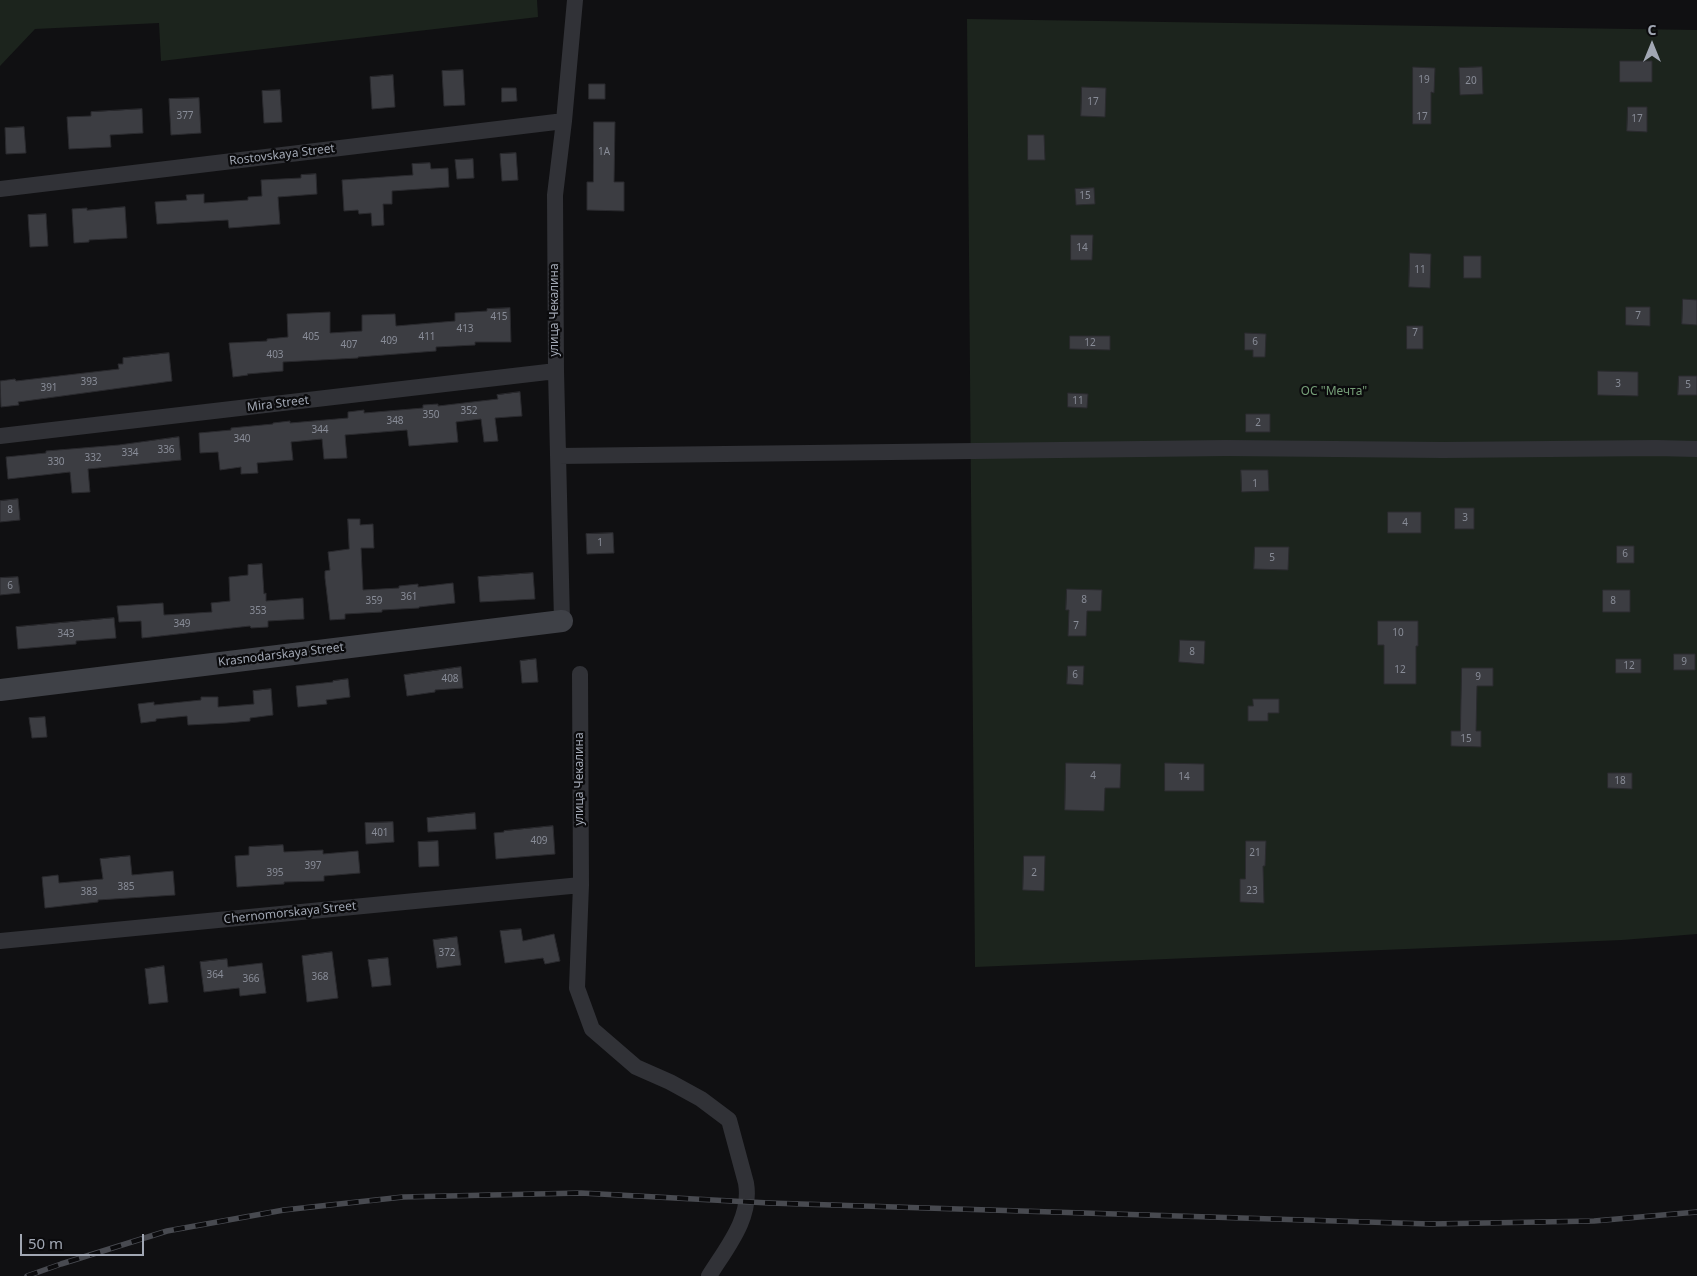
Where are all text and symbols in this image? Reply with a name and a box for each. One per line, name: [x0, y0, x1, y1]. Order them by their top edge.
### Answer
north arrow: [1627, 20, 1677, 70]
text: С: [1647, 20, 1657, 39]
house number: 19: [1418, 74, 1430, 86]
house number: 20: [1465, 75, 1477, 87]
house number: 17: [1087, 96, 1099, 108]
house number: 377: [176, 110, 194, 122]
house number: 17: [1416, 111, 1428, 123]
house number: 17: [1631, 113, 1643, 125]
street label: Rostovskaya Street: [228, 141, 336, 169]
house number: 1А: [598, 146, 610, 158]
house number: 15: [1079, 190, 1091, 202]
house number: 14: [1076, 242, 1088, 254]
street label: улица Чекалина: [548, 263, 562, 357]
house number: 11: [1414, 264, 1426, 276]
house number: 7: [1635, 310, 1641, 322]
house number: 415: [490, 311, 508, 323]
house number: 413: [456, 323, 474, 335]
house number: 7: [1412, 327, 1418, 339]
house number: 405: [302, 331, 320, 343]
house number: 411: [418, 331, 436, 343]
house number: 409: [380, 335, 398, 347]
house number: 6: [1252, 336, 1258, 348]
house number: 12: [1084, 337, 1096, 349]
house number: 407: [340, 339, 358, 351]
house number: 403: [266, 349, 284, 361]
house number: 393: [80, 376, 98, 388]
house number: 3: [1615, 378, 1621, 390]
house number: 5: [1685, 379, 1691, 391]
house number: 391: [40, 382, 58, 394]
park label: ОС "Мечта": [1301, 385, 1367, 399]
street label: Mira Street: [246, 393, 310, 415]
house number: 11: [1072, 395, 1084, 407]
house number: 352: [460, 405, 478, 417]
house number: 350: [422, 409, 440, 421]
house number: 348: [386, 415, 404, 427]
house number: 2: [1255, 417, 1261, 429]
house number: 344: [311, 424, 329, 436]
house number: 340: [233, 433, 251, 445]
house number: 336: [157, 444, 175, 456]
house number: 334: [121, 447, 139, 459]
house number: 332: [84, 452, 102, 464]
house number: 330: [47, 456, 65, 468]
house number: 1: [1252, 478, 1258, 490]
house number: 8: [7, 504, 13, 516]
house number: 3: [1462, 512, 1468, 524]
house number: 4: [1402, 517, 1408, 529]
house number: 1: [597, 537, 603, 549]
house number: 6: [1622, 548, 1628, 560]
house number: 5: [1269, 552, 1275, 564]
house number: 6: [7, 580, 13, 592]
house number: 361: [400, 591, 418, 603]
house number: 8: [1081, 594, 1087, 606]
house number: 359: [365, 595, 383, 607]
house number: 8: [1610, 595, 1616, 607]
house number: 353: [249, 605, 267, 617]
house number: 349: [173, 618, 191, 630]
house number: 7: [1073, 620, 1079, 632]
house number: 10: [1392, 627, 1404, 639]
house number: 343: [57, 628, 75, 640]
street label: Krasnodarskaya Street: [217, 640, 345, 670]
house number: 8: [1189, 646, 1195, 658]
house number: 9: [1681, 656, 1687, 668]
house number: 12: [1623, 660, 1635, 672]
house number: 12: [1394, 664, 1406, 676]
house number: 6: [1072, 669, 1078, 681]
house number: 9: [1475, 671, 1481, 683]
house number: 408: [441, 673, 459, 685]
street label: улица Чекалина: [573, 732, 587, 826]
house number: 15: [1460, 733, 1472, 745]
house number: 4: [1090, 770, 1096, 782]
house number: 14: [1178, 771, 1190, 783]
house number: 18: [1614, 775, 1626, 787]
house number: 401: [371, 827, 389, 839]
house number: 409: [530, 835, 548, 847]
house number: 21: [1249, 847, 1261, 859]
house number: 397: [304, 860, 322, 872]
house number: 395: [266, 867, 284, 879]
house number: 2: [1031, 867, 1037, 879]
house number: 385: [117, 881, 135, 893]
house number: 23: [1246, 885, 1258, 897]
house number: 383: [80, 886, 98, 898]
street label: Chernomorskaya Street: [223, 899, 357, 927]
house number: 372: [438, 947, 456, 959]
house number: 364: [206, 969, 224, 981]
house number: 368: [311, 971, 329, 983]
house number: 366: [242, 973, 260, 985]
scale bar: [22, 1224, 146, 1256]
text: 50 m: [28, 1233, 63, 1253]

